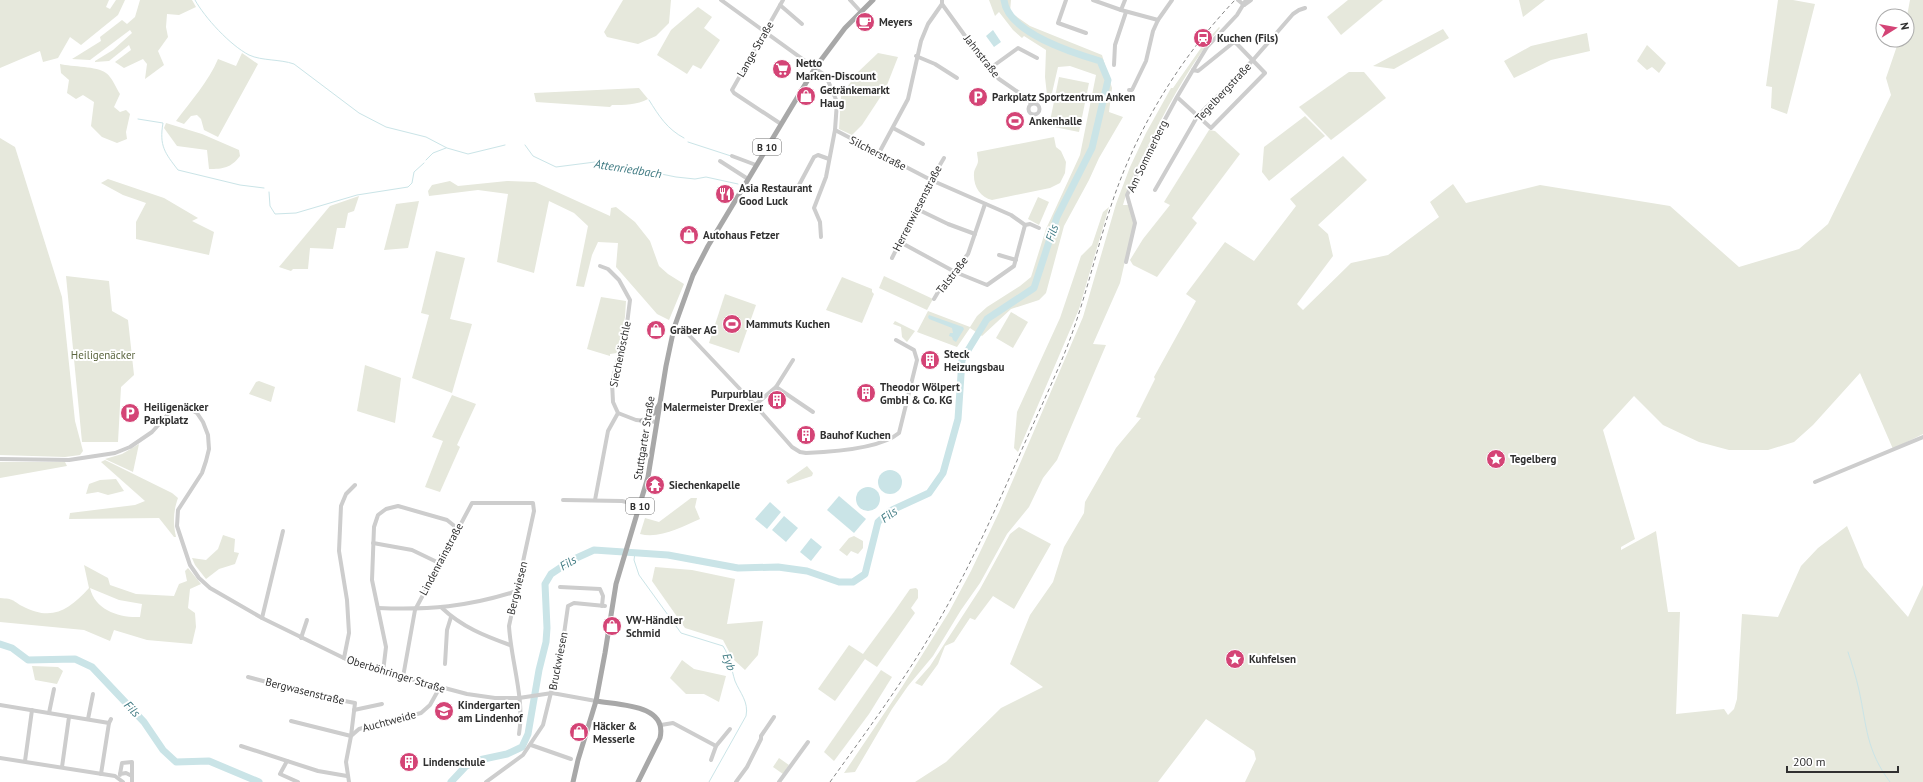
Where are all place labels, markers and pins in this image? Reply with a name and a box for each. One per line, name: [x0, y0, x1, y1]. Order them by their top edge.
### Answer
cafe icon: Meyers: [854, 11, 876, 33]
place label: Meyers: [879, 15, 913, 29]
station icon: Kuchen (Fils): [1192, 27, 1214, 49]
place label: Kuchen (Fils): [1217, 31, 1278, 45]
place label: Netto Marken-Discount: [796, 56, 876, 83]
supermarket icon: Netto Marken-Discount: [771, 58, 793, 80]
place label: Getränkemarkt Haug: [820, 83, 890, 110]
shop icon: Getränkemarkt Haug: [795, 85, 817, 107]
parking icon: Parkplatz Sportzentrum Anken: [967, 86, 989, 108]
place label: Parkplatz Sportzentrum Anken: [992, 90, 1135, 104]
sports icon: Ankenhalle: [1004, 110, 1026, 132]
place label: Ankenhalle: [1029, 114, 1082, 128]
place label: Asia Restaurant Good Luck: [739, 181, 812, 208]
restaurant icon: Asia Restaurant Good Luck: [714, 183, 736, 205]
shop icon: Autohaus Fetzer: [678, 224, 700, 246]
place label: Autohaus Fetzer: [703, 228, 780, 242]
sports icon: Mammuts Kuchen: [721, 313, 743, 335]
place label: Mammuts Kuchen: [746, 317, 830, 331]
shop icon: Gräber AG: [645, 319, 667, 341]
place label: Gräber AG: [670, 323, 717, 337]
place label: Steck Heizungsbau: [944, 347, 1005, 374]
building icon: Steck Heizungsbau: [919, 349, 941, 371]
place label: Theodor Wölpert GmbH & Co. KG: [880, 380, 960, 407]
building icon: Theodor Wölpert GmbH & Co. KG: [855, 382, 877, 404]
place label: Purpurblau Malermeister Drexler: [663, 387, 763, 414]
building icon: Purpurblau Malermeister Drexler: [766, 389, 788, 411]
place label: Heiligenäcker Parkplatz: [144, 400, 208, 427]
parking icon: Heiligenäcker Parkplatz: [119, 402, 141, 424]
building icon: Bauhof Kuchen: [795, 424, 817, 446]
place label: Bauhof Kuchen: [820, 428, 891, 442]
place icon: Tegelberg: [1485, 448, 1507, 470]
place label: Tegelberg: [1510, 452, 1556, 466]
temple icon: Siechenkapelle: [644, 474, 666, 496]
place label: Siechenkapelle: [669, 478, 741, 492]
place label: VW-Händler Schmid: [625, 613, 683, 640]
shop icon: VW-Händler Schmid: [601, 615, 623, 637]
place icon: Kuhfelsen: [1224, 648, 1246, 670]
place label: Kuhfelsen: [1249, 652, 1296, 666]
place label: Kindergarten am Lindenhof: [458, 698, 524, 725]
school or university icon: Kindergarten am Lindenhof: [433, 700, 455, 722]
place label: Häcker & Messerle: [593, 719, 637, 746]
shop icon: Häcker & Messerle: [568, 721, 590, 743]
building icon: Lindenschule: [398, 751, 420, 773]
place label: Lindenschule: [423, 755, 486, 769]

